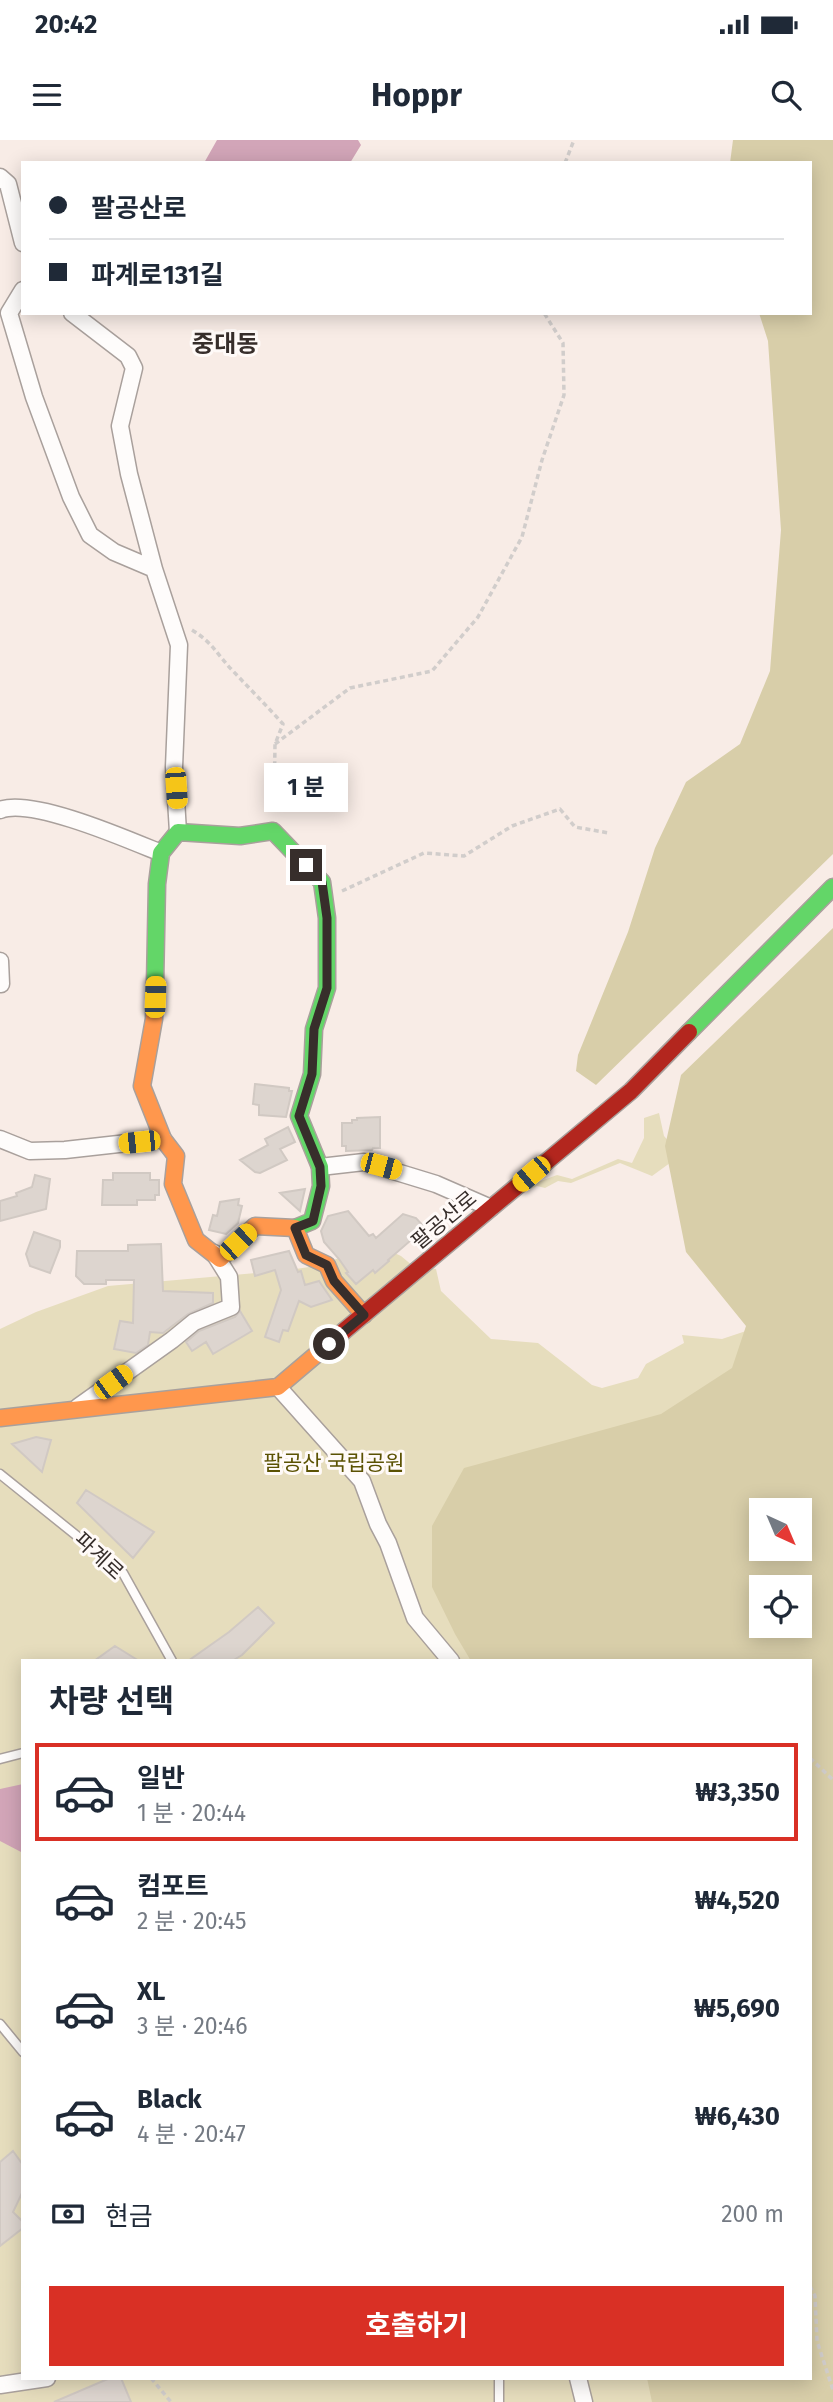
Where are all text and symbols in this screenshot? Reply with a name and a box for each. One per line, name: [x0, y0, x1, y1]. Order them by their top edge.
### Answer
text: 20:42: [35, 9, 97, 40]
icon: menu: [28, 76, 66, 114]
text: Hoppr: [371, 76, 462, 114]
icon: search: [767, 76, 805, 114]
text: 팔공산로: [91, 193, 187, 224]
text: 파계로131길: [91, 260, 224, 291]
district label: 중대동: [192, 330, 258, 358]
callout: 1 분: [264, 764, 348, 812]
car: [165, 766, 188, 810]
text: 1 분: [287, 773, 325, 801]
route end: [290, 849, 322, 881]
car: [144, 976, 167, 1018]
car: [118, 1129, 161, 1155]
car: [358, 1150, 405, 1182]
car: [509, 1152, 554, 1196]
street label: 팔공산로: [406, 1185, 482, 1255]
car: [216, 1220, 261, 1264]
route start: [313, 1328, 345, 1360]
car: [90, 1361, 137, 1403]
park label: 팔공산 국립공원: [264, 1450, 404, 1476]
north arrow: [749, 1498, 812, 1561]
map controls: [749, 1498, 812, 1638]
street label: 파계로: [69, 1527, 129, 1585]
button: locate: [749, 1575, 812, 1638]
text: 차량 선택: [49, 1682, 174, 1720]
icon: car: [53, 1761, 116, 1824]
text: 일반: [137, 1763, 185, 1794]
text: ₩3,350: [695, 1777, 780, 1808]
text: 1 분 · 20:44: [137, 1799, 246, 1827]
icon: car: [53, 1869, 116, 1932]
text: 컴포트: [137, 1871, 209, 1902]
text: ₩4,520: [695, 1885, 780, 1916]
text: 2 분 · 20:45: [137, 1907, 247, 1935]
text: XL: [137, 1976, 165, 2007]
icon: car: [53, 1977, 116, 2040]
text: ₩5,690: [694, 1993, 780, 2024]
text: 3 분 · 20:46: [137, 2012, 248, 2040]
text: Black: [137, 2084, 202, 2115]
icon: car: [53, 2085, 116, 2148]
text: ₩6,430: [695, 2101, 780, 2132]
text: 4 분 · 20:47: [137, 2120, 246, 2148]
icon: cash: [49, 2195, 87, 2233]
text: 200 m: [721, 2200, 784, 2228]
text: 현금: [105, 2201, 153, 2232]
button: 호출하기: [49, 2286, 784, 2366]

